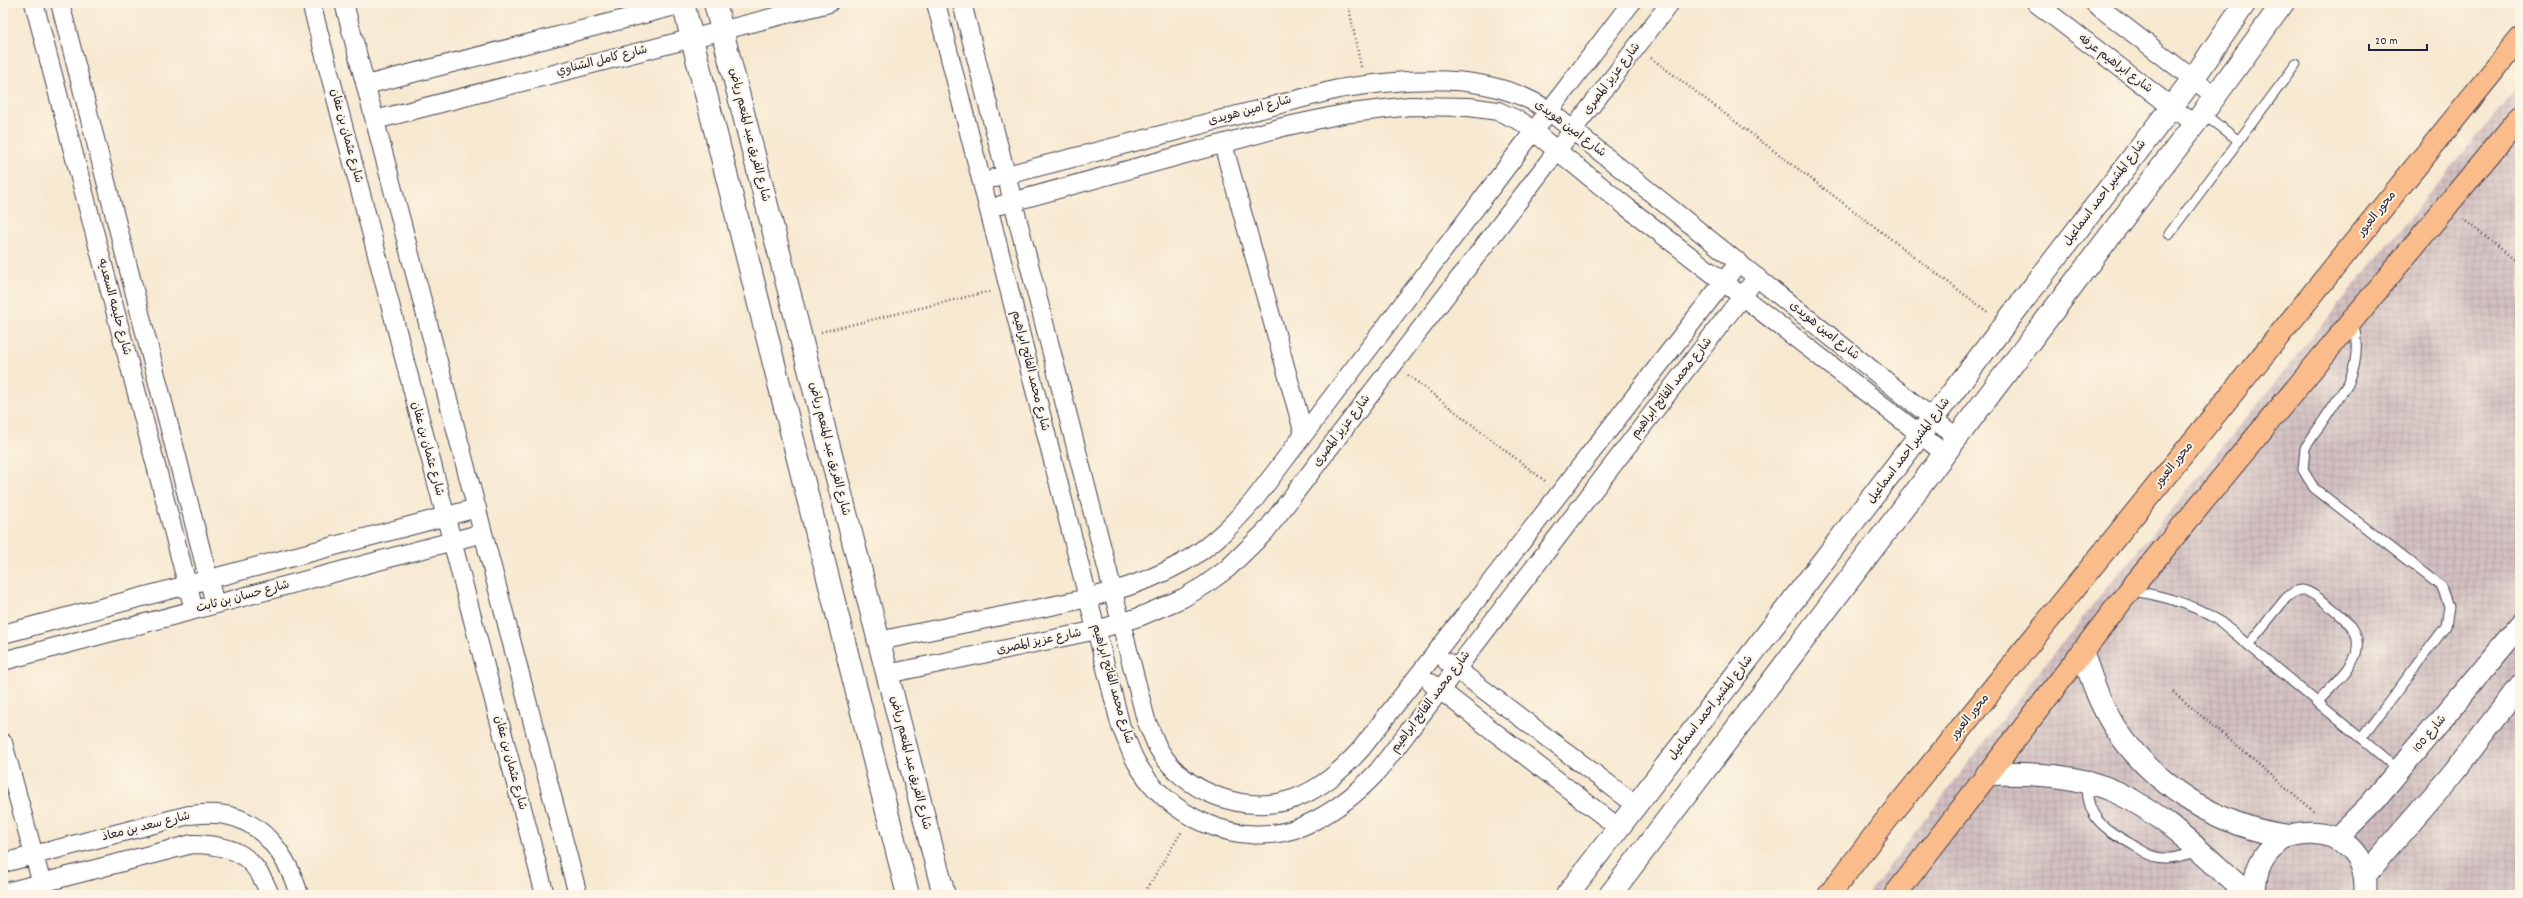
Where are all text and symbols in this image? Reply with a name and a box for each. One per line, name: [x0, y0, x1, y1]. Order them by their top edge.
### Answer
scale bar: [2369, 26, 2427, 52]
street label: شارع ابراهيم عرفه: [2074, 30, 2156, 98]
text: 20 m: [2375, 33, 2398, 50]
street label: شارع عزيز المصرى: [1579, 39, 1645, 119]
street label: شارع كامل الشناوي: [555, 41, 649, 81]
street label: شارع الفريق عبد المنعم رياض: [724, 66, 774, 204]
street label: شارع عثمان بن عفان: [325, 87, 367, 185]
street label: شارع امين هويدى: [1206, 92, 1294, 130]
street label: شارع امين هويدى: [1531, 96, 1609, 162]
street label: شارع المشير احمد اسماعيل: [2059, 136, 2151, 250]
street label: محور العبور: [2353, 188, 2401, 241]
street label: شارع حليمه السعديه: [93, 257, 135, 357]
street label: شارع امين هويدى: [1785, 297, 1863, 365]
street label: شارع محمد الفاتح ابراهيم: [1007, 309, 1053, 433]
street label: شارع محمد الفاتح ابراهيم: [1627, 334, 1717, 442]
street label: شارع الفريق عبد المنعم رياض: [804, 380, 854, 518]
street label: شارع عزيز المصرى: [1309, 391, 1375, 471]
street label: شارع المشير احمد اسماعيل: [1863, 394, 1955, 508]
street label: شارع عثمان بن عفان: [406, 400, 448, 498]
street label: محور العبور: [2150, 439, 2198, 492]
street label: شارع حسان بن ثابت: [194, 576, 292, 618]
street label: شارع محمد الفاتح ابراهيم: [1087, 622, 1137, 746]
street label: شارع عزيز المصرى: [995, 625, 1083, 659]
street label: شارع محمد الفاتح ابراهيم: [1387, 648, 1475, 756]
street label: شارع المشير احمد اسماعيل: [1665, 652, 1757, 764]
street label: محور العبور: [1946, 691, 1994, 744]
street label: شارع الفريق عبد المنعم رياض: [885, 694, 935, 832]
street label: شارع 100: [2409, 712, 2451, 756]
street label: شارع عثمان بن عفان: [489, 714, 531, 812]
street label: شارع سعد بن معاذ: [100, 808, 192, 846]

